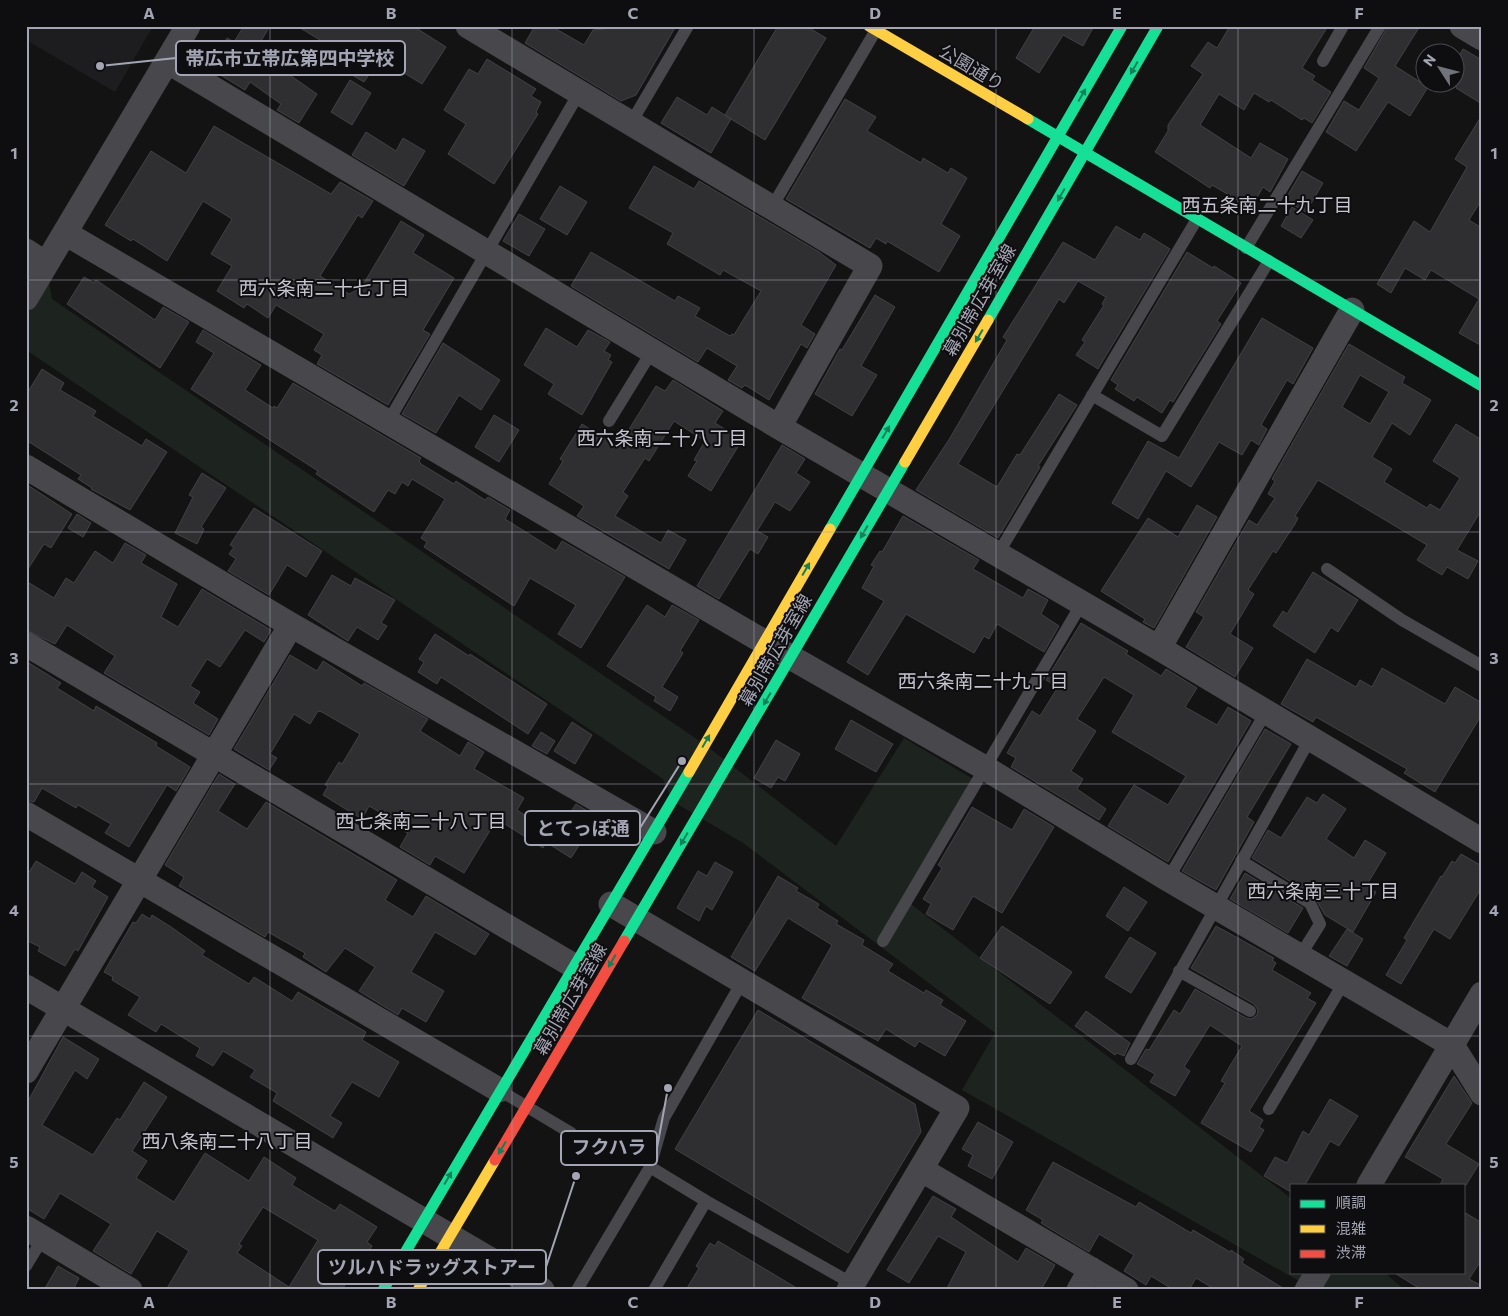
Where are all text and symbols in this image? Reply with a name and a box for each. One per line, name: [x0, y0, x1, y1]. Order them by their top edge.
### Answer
text: A: [143, 3, 155, 22]
text: B: [386, 3, 397, 22]
text: C: [628, 3, 639, 22]
text: D: [869, 3, 881, 22]
text: E: [1112, 3, 1122, 22]
text: F: [1354, 3, 1364, 22]
street label: 公園通り: [935, 39, 1009, 95]
callout: 帯広市立帯広第四中学校: [176, 41, 405, 75]
north arrow: [1416, 42, 1466, 92]
text: 帯広市立帯広第四中学校: [185, 46, 395, 69]
text: N: [1419, 51, 1439, 69]
one-way arrow: [1130, 61, 1138, 76]
one-way arrow: [1078, 89, 1087, 102]
text: 1: [10, 143, 18, 162]
text: 1: [1490, 143, 1498, 162]
one-way arrow: [1056, 189, 1065, 202]
district label: 西五条南二十九丁目: [1181, 193, 1353, 216]
street label: 幕別帯広芽室線: [938, 240, 1020, 360]
district label: 西六条南二十七丁目: [238, 276, 410, 299]
one-way arrow: [974, 329, 983, 342]
text: 2: [9, 395, 19, 414]
text: 2: [1489, 395, 1499, 414]
one-way arrow: [881, 425, 890, 439]
district label: 西六条南二十八丁目: [576, 426, 748, 449]
one-way arrow: [860, 525, 868, 540]
one-way arrow: [801, 563, 810, 576]
street label: 幕別帯広芽室線: [734, 590, 816, 710]
text: 3: [9, 648, 19, 667]
text: 3: [1489, 648, 1499, 667]
district label: 西六条南二十九丁目: [897, 669, 1069, 692]
one-way arrow: [762, 692, 771, 705]
one-way arrow: [701, 734, 710, 748]
district label: 西七条南二十八丁目: [335, 809, 507, 832]
callout: とてっぽ通: [525, 811, 640, 845]
text: とてっぽ通: [536, 816, 630, 839]
one-way arrow: [680, 832, 689, 845]
district label: 西六条南三十丁目: [1247, 879, 1399, 902]
text: 4: [9, 900, 19, 919]
text: 4: [1489, 900, 1499, 919]
street label: 幕別帯広芽室線: [529, 939, 611, 1059]
one-way arrow: [608, 954, 616, 969]
district label: 西八条南二十八丁目: [141, 1129, 313, 1152]
callout: フクハラ: [561, 1131, 657, 1165]
text: フクハラ: [571, 1135, 647, 1158]
one-way arrow: [498, 1142, 507, 1155]
text: 5: [9, 1152, 19, 1171]
text: 5: [1489, 1152, 1499, 1171]
one-way arrow: [444, 1170, 452, 1185]
legend: [1290, 1184, 1466, 1274]
text: 順調: [1336, 1193, 1366, 1211]
text: 混雑: [1336, 1219, 1366, 1237]
text: 渋滞: [1336, 1243, 1366, 1261]
callout: ツルハドラッグストアー: [318, 1250, 546, 1284]
text: ツルハドラッグストアー: [328, 1255, 536, 1278]
text: A: [143, 1292, 155, 1311]
text: B: [386, 1292, 397, 1311]
text: C: [628, 1292, 639, 1311]
text: D: [869, 1292, 881, 1311]
text: E: [1112, 1292, 1122, 1311]
text: F: [1354, 1292, 1364, 1311]

